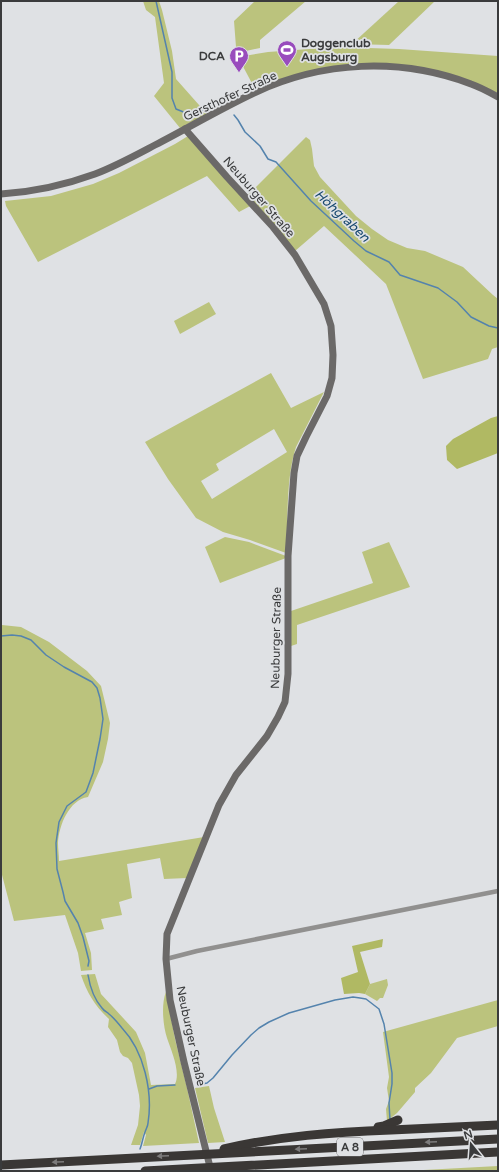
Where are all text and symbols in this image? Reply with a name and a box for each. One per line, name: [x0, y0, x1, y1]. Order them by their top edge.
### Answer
place label: Doggenclub Augsburg: [301, 36, 371, 65]
sports icon: Doggenclub Augsburg: [276, 39, 298, 67]
parking icon: DCA: [228, 45, 250, 73]
place label: DCA: [199, 49, 225, 63]
street label: Gersthofer Straße: [181, 68, 279, 124]
street label: Neuburger Straße: [220, 154, 298, 240]
water label: Höhgraben: [311, 186, 374, 246]
street label: Neuburger Straße: [268, 587, 284, 689]
street label: Neuburger Straße: [174, 985, 209, 1088]
north arrow: [451, 1124, 491, 1164]
text: N: [462, 1127, 474, 1142]
road number: A 8: [337, 1138, 363, 1156]
one-way arrow: [425, 1139, 437, 1146]
one-way arrow: [295, 1146, 307, 1153]
one-way arrow: [157, 1153, 169, 1160]
one-way arrow: [52, 1158, 64, 1165]

